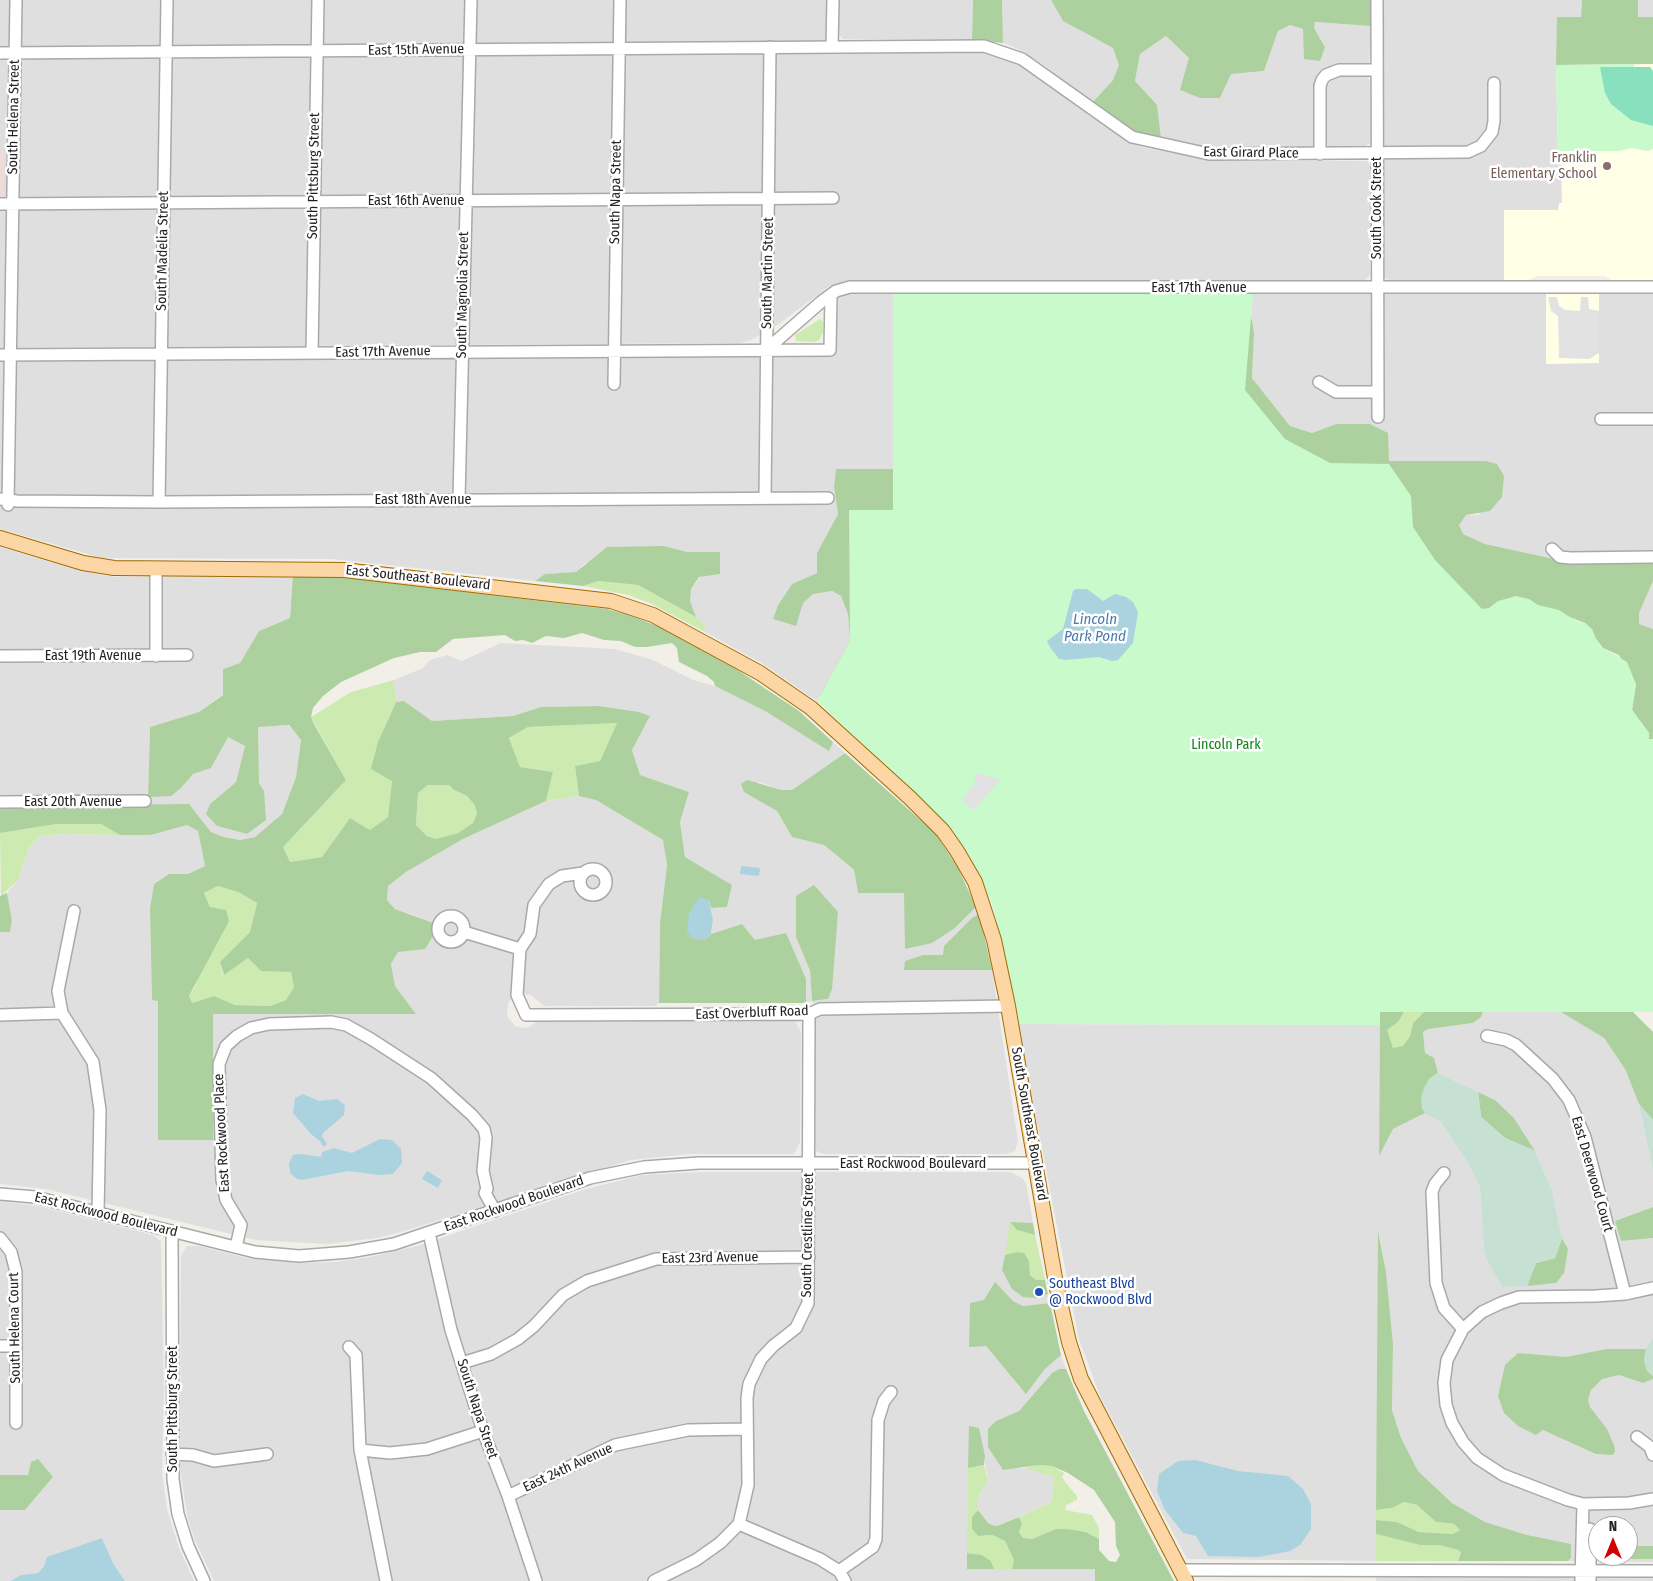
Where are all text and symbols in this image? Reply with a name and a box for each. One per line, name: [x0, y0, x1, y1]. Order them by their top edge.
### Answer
street label: East 15th Avenue: [368, 41, 464, 59]
street label: South Helena Street: [5, 59, 23, 175]
street label: South Pittsburg Street: [304, 113, 324, 239]
street label: South Napa Street: [607, 140, 625, 244]
street label: East Girard Place: [1203, 144, 1299, 162]
place label: Franklin Elementary School: [1490, 150, 1597, 182]
street label: South Cook Street: [1369, 157, 1385, 259]
marker: Franklin Elementary School: [1601, 160, 1613, 172]
street label: South Madelia Street: [154, 191, 172, 311]
street label: East 16th Avenue: [368, 193, 464, 209]
street label: South Martin Street: [759, 217, 777, 329]
street label: South Magnolia Street: [453, 232, 473, 358]
street label: East 17th Avenue: [1151, 280, 1247, 296]
street label: East 17th Avenue: [335, 343, 431, 361]
street label: East 18th Avenue: [375, 492, 471, 508]
street label: East Southeast Boulevard: [345, 562, 491, 594]
water label: Lincoln Park Pond: [1064, 611, 1126, 646]
street label: East 19th Avenue: [45, 648, 141, 664]
park label: Lincoln Park: [1191, 737, 1261, 753]
street label: East 20th Avenue: [24, 794, 122, 810]
street label: East Overbluff Road: [695, 1003, 809, 1023]
street label: South Southeast Boulevard: [1007, 1046, 1051, 1202]
street label: East Rockwood Place: [210, 1073, 234, 1193]
street label: East Deerwood Court: [1567, 1114, 1617, 1234]
street label: East Rockwood Boulevard: [840, 1156, 986, 1172]
street label: East Rockwood Boulevard: [442, 1172, 586, 1236]
street label: South Crestline Street: [799, 1172, 817, 1298]
street label: East Rockwood Boulevard: [33, 1189, 179, 1241]
street label: East 23rd Avenue: [661, 1249, 759, 1267]
street label: South Helena Court: [6, 1272, 24, 1384]
place label: Southeast Blvd @ Rockwood Blvd: [1049, 1276, 1152, 1308]
marker: Southeast Blvd @ Rockwood Blvd: [1033, 1286, 1045, 1298]
street label: South Pittsburg Street: [165, 1346, 181, 1472]
street label: South Napa Street: [453, 1357, 501, 1461]
street label: East 24th Avenue: [520, 1440, 616, 1496]
north arrow: [1588, 1516, 1638, 1566]
text: N: [1609, 1518, 1617, 1535]

